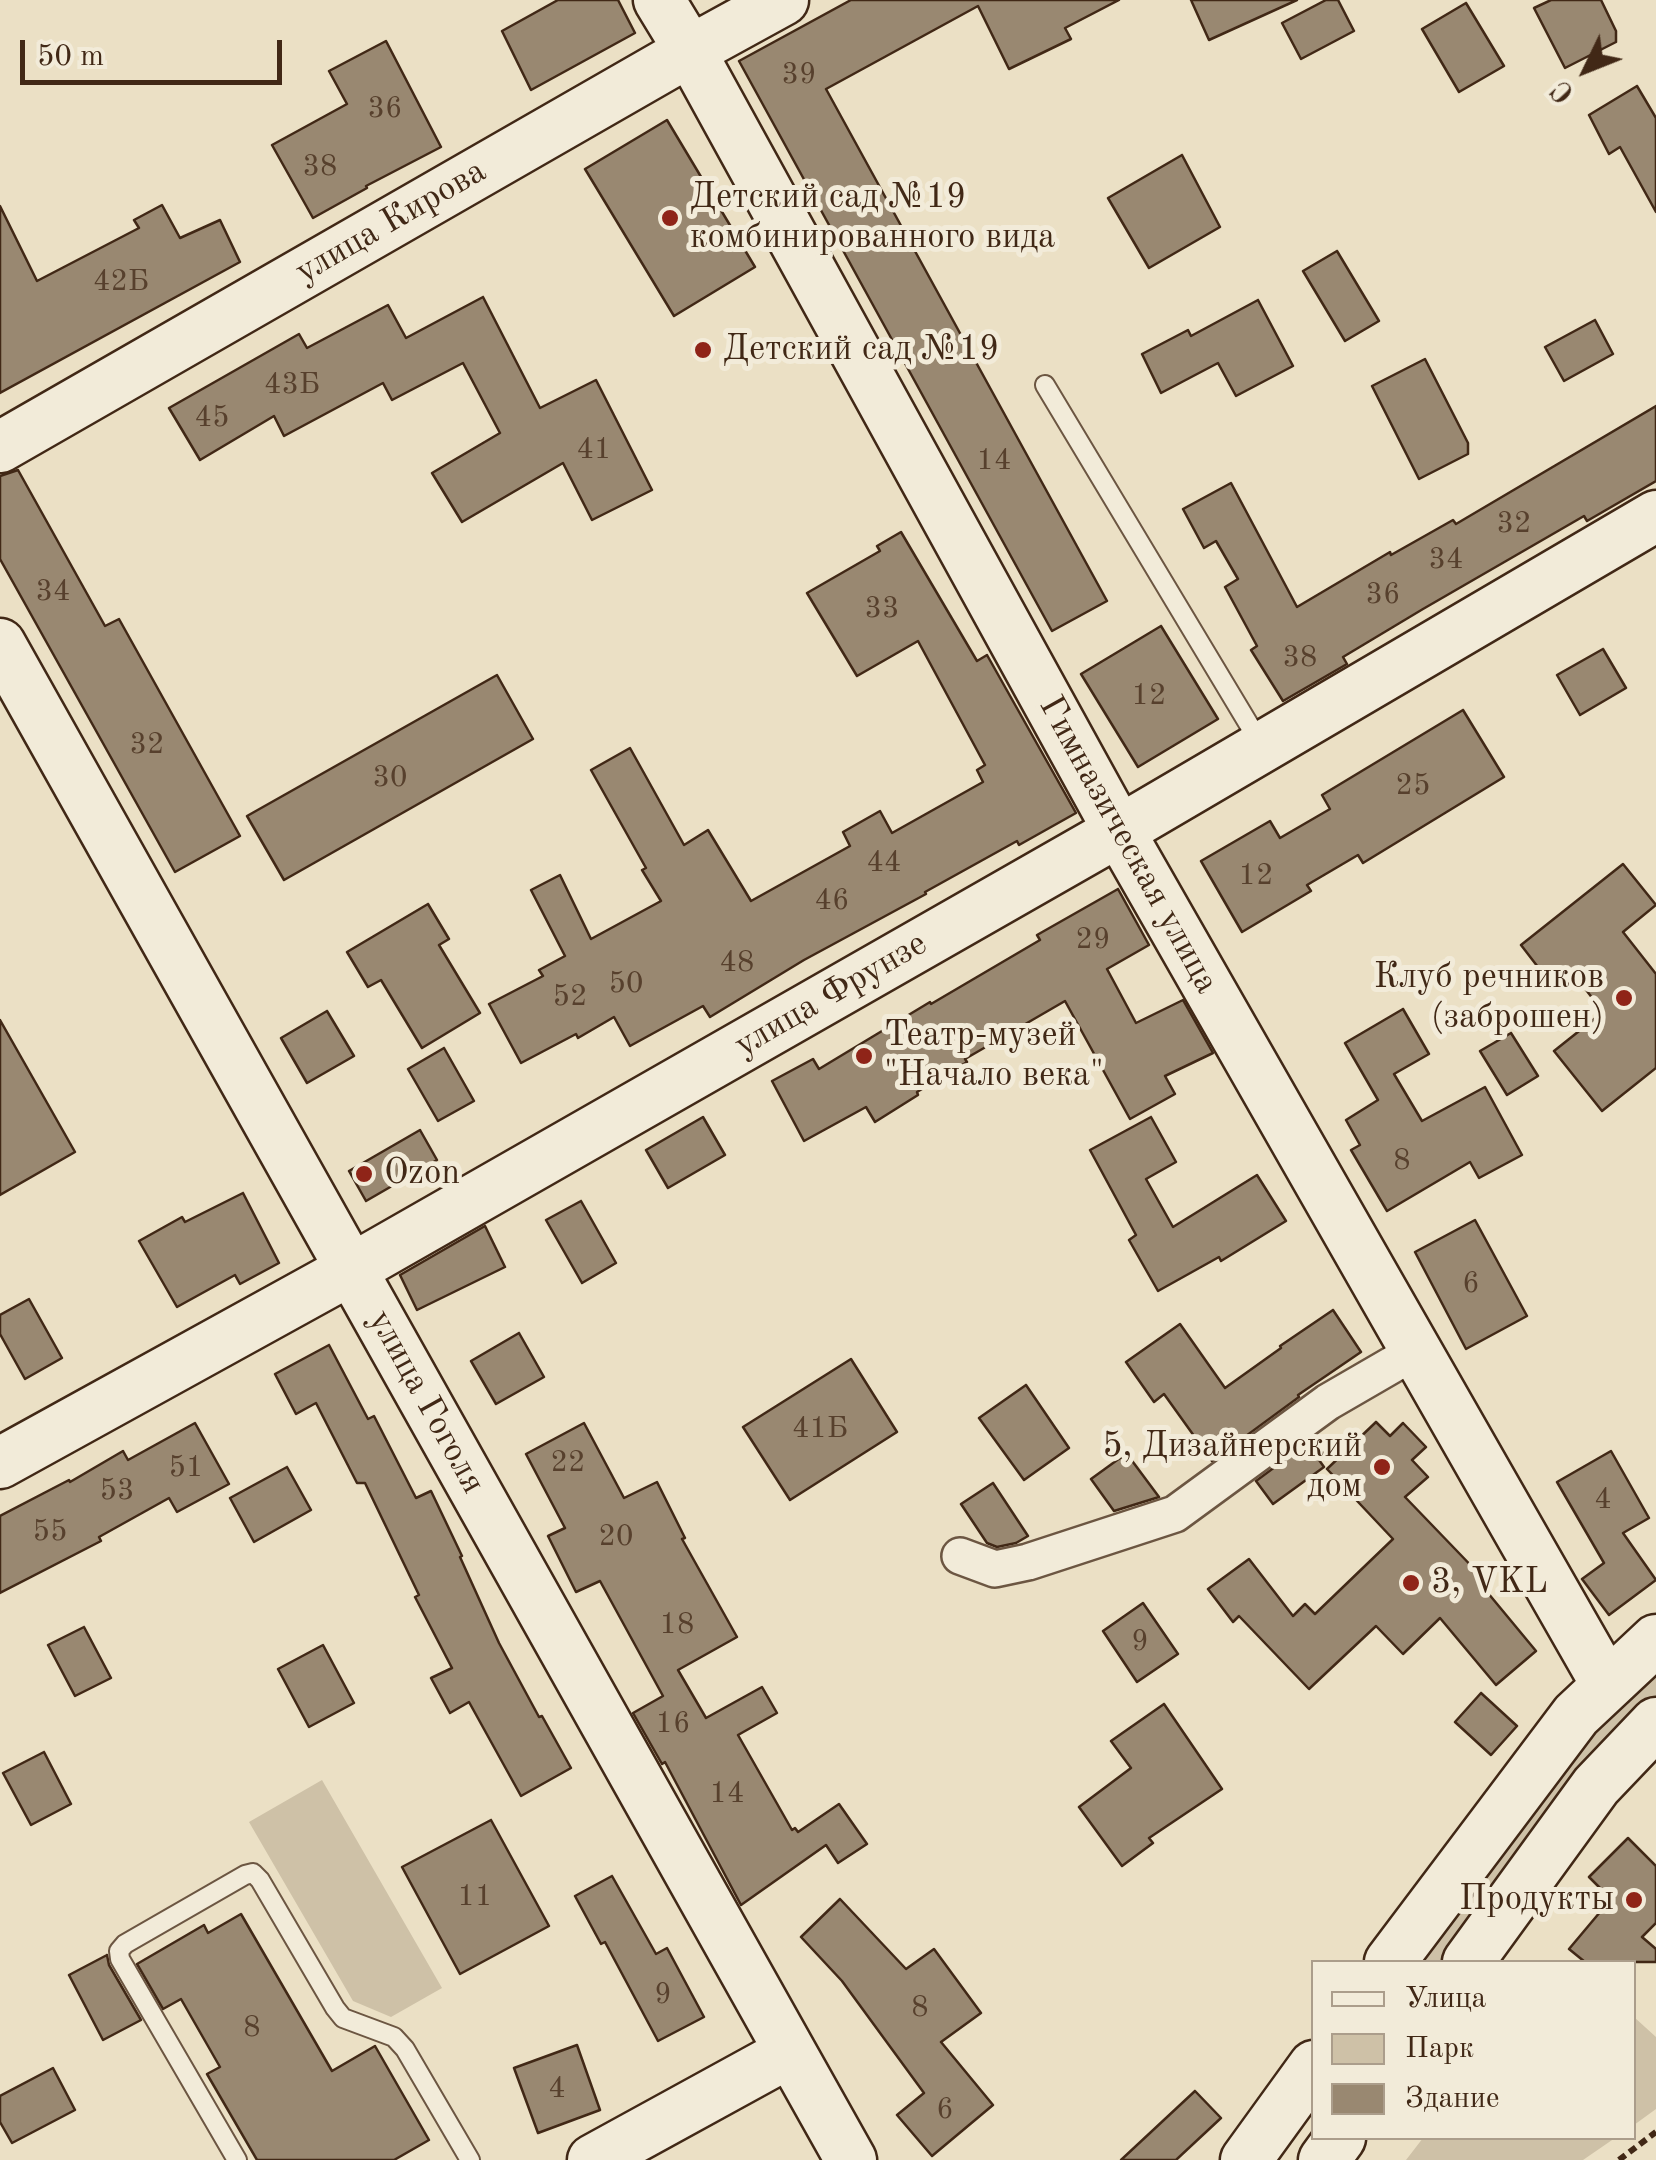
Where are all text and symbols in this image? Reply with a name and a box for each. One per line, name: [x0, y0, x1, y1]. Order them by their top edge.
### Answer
scale bar: [25, 20, 288, 82]
north arrow: [1536, 20, 1636, 120]
text: 50 m: [37, 42, 104, 72]
house number: 39: [782, 57, 816, 93]
text: С: [1548, 74, 1581, 107]
house number: 36: [368, 91, 402, 127]
house number: 38: [303, 149, 337, 185]
street label: улица Кирова: [288, 151, 494, 293]
place label: Детский сад №19 комбинированного вида: [690, 177, 1055, 259]
marker: Детский сад №19 комбинированного вида: [659, 207, 681, 229]
house number: 42Б: [93, 264, 149, 300]
place label: Детский сад №19: [723, 329, 999, 371]
marker: Детский сад №19: [692, 339, 714, 361]
house number: 43Б: [264, 367, 320, 403]
house number: 45: [195, 400, 229, 436]
house number: 41: [577, 432, 611, 468]
house number: 14: [977, 443, 1011, 479]
house number: 32: [1497, 506, 1531, 542]
house number: 34: [1429, 542, 1463, 578]
house number: 34: [36, 574, 70, 610]
house number: 36: [1366, 577, 1400, 613]
house number: 33: [865, 591, 899, 627]
house number: 38: [1283, 640, 1317, 676]
house number: 12: [1132, 678, 1166, 714]
street label: Гимназическая улица: [1029, 689, 1227, 1001]
house number: 32: [130, 727, 164, 763]
house number: 30: [373, 760, 407, 796]
house number: 25: [1396, 768, 1430, 804]
house number: 44: [867, 845, 901, 881]
house number: 12: [1239, 858, 1273, 894]
house number: 46: [815, 883, 849, 919]
house number: 29: [1076, 922, 1110, 958]
street label: улица Фрунзе: [727, 923, 935, 1067]
house number: 48: [720, 945, 754, 981]
place label: Клуб речников (заброшен): [1374, 957, 1604, 1039]
house number: 50: [609, 966, 643, 1002]
house number: 52: [553, 979, 587, 1015]
marker: Клуб речников (заброшен): [1613, 987, 1635, 1009]
place label: Театр-музей "Начало века": [884, 1015, 1104, 1097]
marker: Театр-музей "Начало века": [853, 1045, 875, 1067]
house number: 8: [1393, 1143, 1411, 1179]
place label: Ozon: [384, 1153, 460, 1195]
marker: Ozon: [353, 1163, 375, 1185]
house number: 6: [1462, 1266, 1480, 1302]
street label: улица Гоголя: [358, 1303, 494, 1501]
house number: 41Б: [792, 1411, 848, 1447]
place label: 5, Дизайнерский дом: [1102, 1426, 1362, 1508]
house number: 22: [551, 1445, 585, 1481]
house number: 51: [169, 1450, 203, 1486]
marker: 5, Дизайнерский дом: [1371, 1456, 1393, 1478]
house number: 53: [100, 1473, 134, 1509]
house number: 4: [1594, 1482, 1612, 1518]
house number: 55: [33, 1514, 67, 1550]
house number: 20: [599, 1519, 633, 1555]
place label: 3, VKL: [1431, 1562, 1548, 1604]
marker: 3, VKL: [1400, 1572, 1422, 1594]
house number: 18: [660, 1607, 694, 1643]
house number: 9: [1131, 1624, 1149, 1660]
house number: 16: [656, 1706, 690, 1742]
house number: 14: [710, 1776, 744, 1812]
house number: 11: [458, 1879, 492, 1915]
place label: Продукты: [1459, 1879, 1614, 1921]
marker: Продукты: [1623, 1889, 1645, 1911]
legend: [1311, 1960, 1636, 2140]
house number: 9: [654, 1977, 672, 2013]
text: Улица: [1405, 1984, 1486, 2014]
house number: 8: [911, 1990, 929, 2026]
house number: 8: [243, 2010, 261, 2046]
text: Парк: [1405, 2034, 1474, 2064]
house number: 4: [548, 2071, 566, 2107]
text: Здание: [1405, 2084, 1500, 2114]
house number: 6: [936, 2092, 954, 2128]

